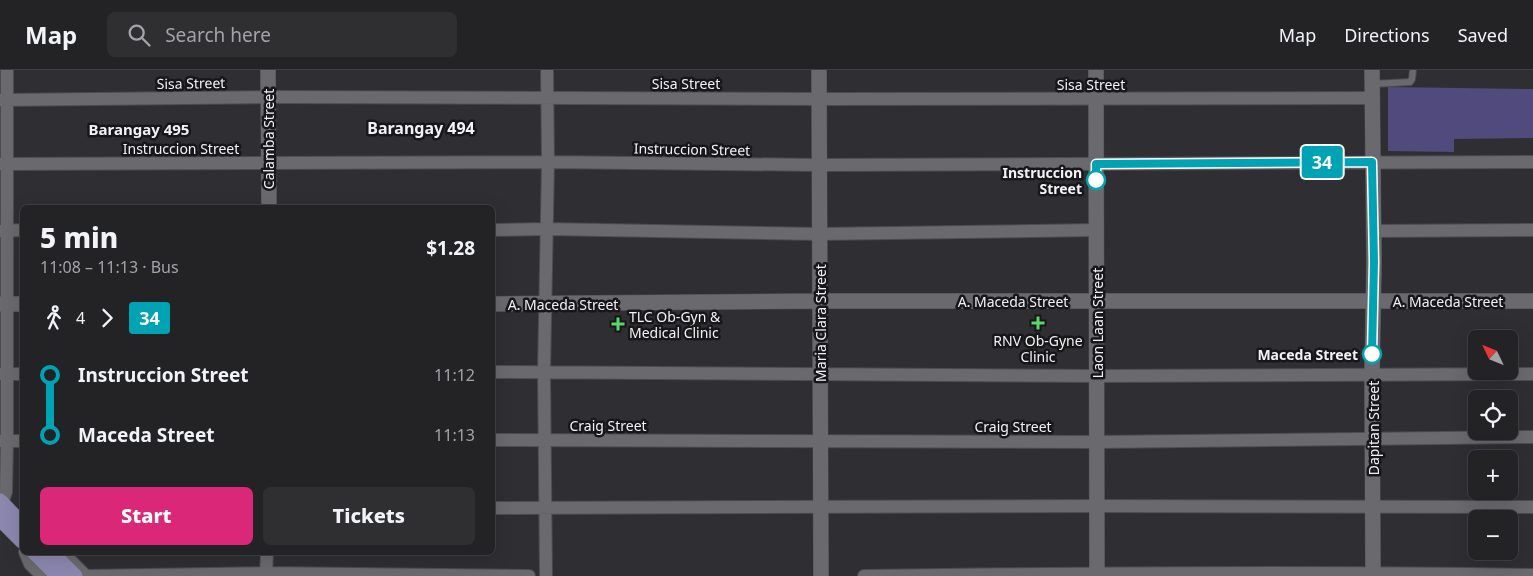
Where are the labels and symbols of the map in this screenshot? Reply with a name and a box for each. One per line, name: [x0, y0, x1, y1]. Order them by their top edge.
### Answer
street label: Sisa Street: [157, 73, 225, 93]
street label: Sisa Street: [652, 74, 720, 93]
street label: Sisa Street: [1057, 75, 1125, 94]
street label: Calamba Street: [259, 89, 278, 189]
district label: Barangay 494: [367, 117, 475, 139]
district label: Barangay 495: [89, 119, 189, 139]
street label: Instruccion Street: [634, 138, 750, 160]
street label: Instruccion Street: [123, 139, 239, 158]
line badge: 34: [1300, 146, 1344, 178]
place label: Instruccion Street: [1003, 163, 1082, 198]
marker: Instruccion Street: [1086, 170, 1106, 190]
street label: Maria Clara Street: [811, 264, 830, 382]
street label: Laon Laan Street: [1088, 268, 1107, 378]
street label: A. Maceda Street: [958, 292, 1068, 311]
street label: A. Maceda Street: [1393, 292, 1503, 311]
street label: A. Maceda Street: [508, 295, 618, 314]
place label: TLC Ob-Gyn & Medical Clinic: [629, 307, 721, 342]
marker: RNV Ob-Gyne Clinic: [1031, 316, 1045, 330]
marker: TLC Ob-Gyn & Medical Clinic: [611, 317, 625, 331]
north arrow: [1468, 330, 1518, 380]
place label: RNV Ob-Gyne Clinic: [993, 331, 1083, 366]
marker: Maceda Street: [1362, 344, 1382, 364]
place label: Maceda Street: [1257, 345, 1358, 364]
street label: Dapitan Street: [1364, 381, 1383, 475]
street label: Craig Street: [569, 416, 647, 435]
street label: Craig Street: [974, 417, 1052, 436]

